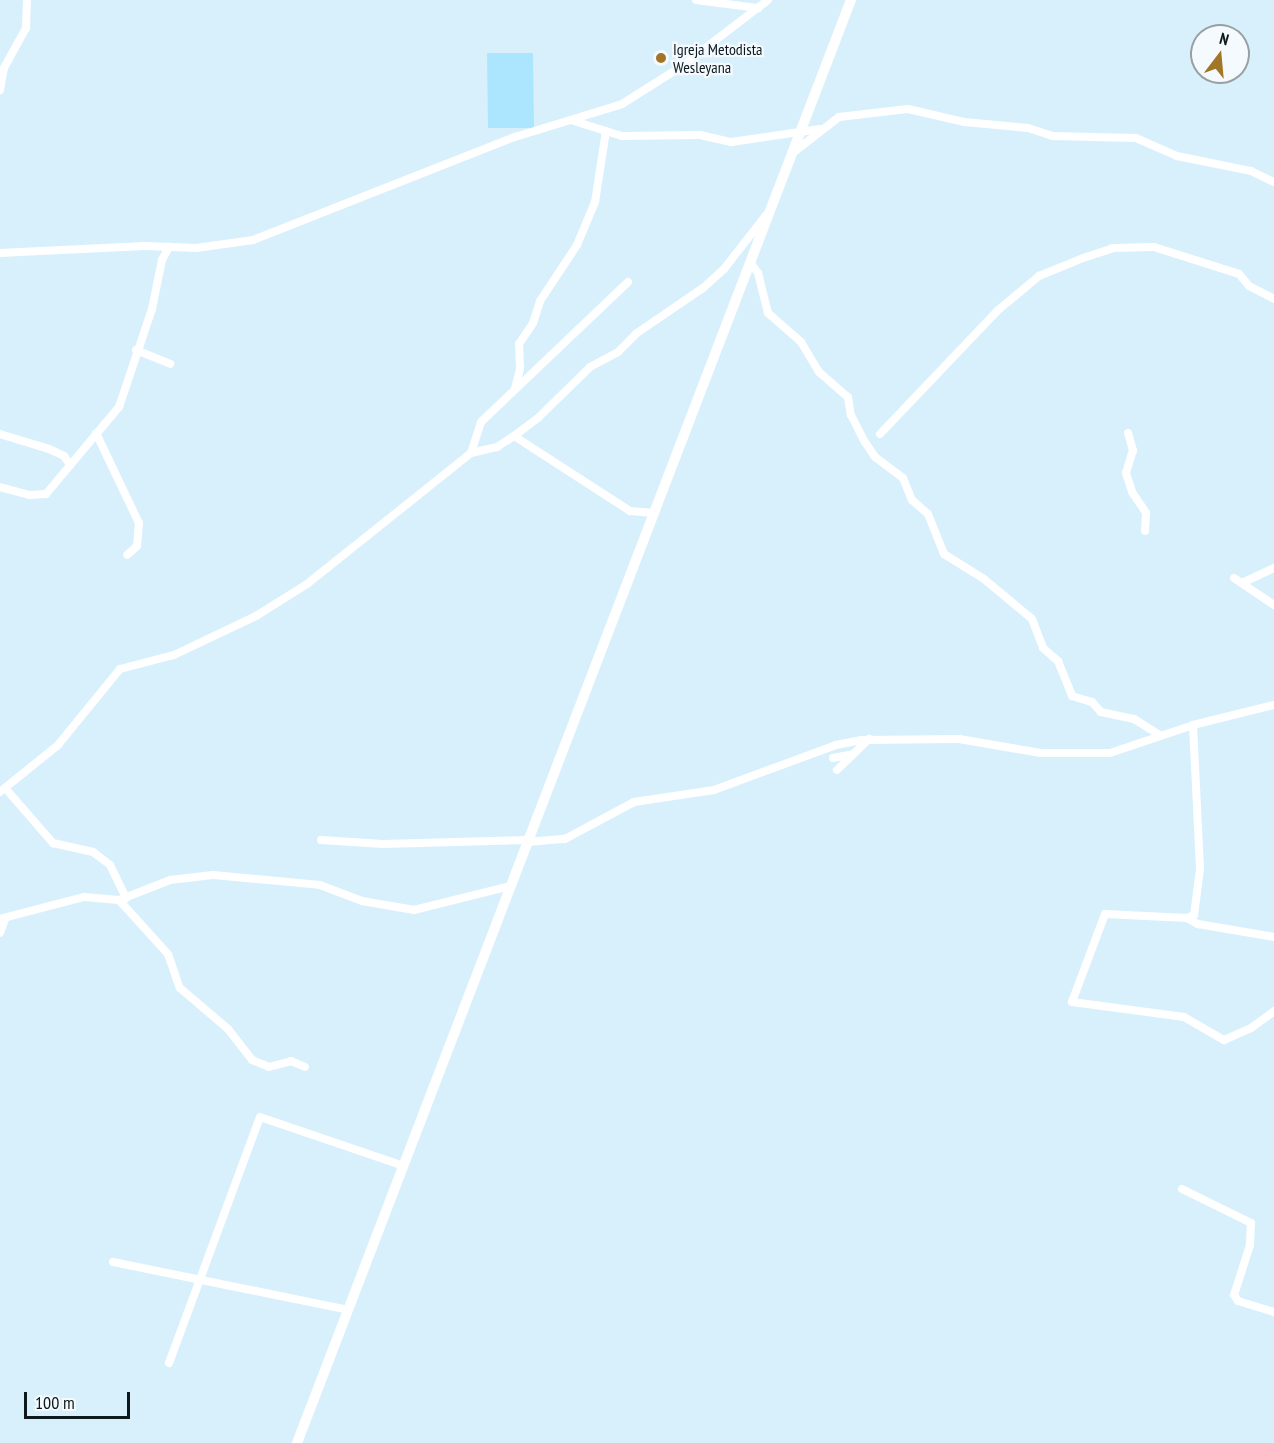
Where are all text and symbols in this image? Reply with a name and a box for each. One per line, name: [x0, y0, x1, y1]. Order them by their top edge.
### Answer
north arrow: [1190, 24, 1250, 84]
text: N: [1217, 28, 1231, 49]
place label: Igreja Metodista Wesleyana: [673, 39, 762, 77]
marker: Igreja Metodista Wesleyana: [654, 51, 668, 65]
scale bar: [27, 1380, 134, 1418]
text: 100 m: [35, 1391, 75, 1414]

